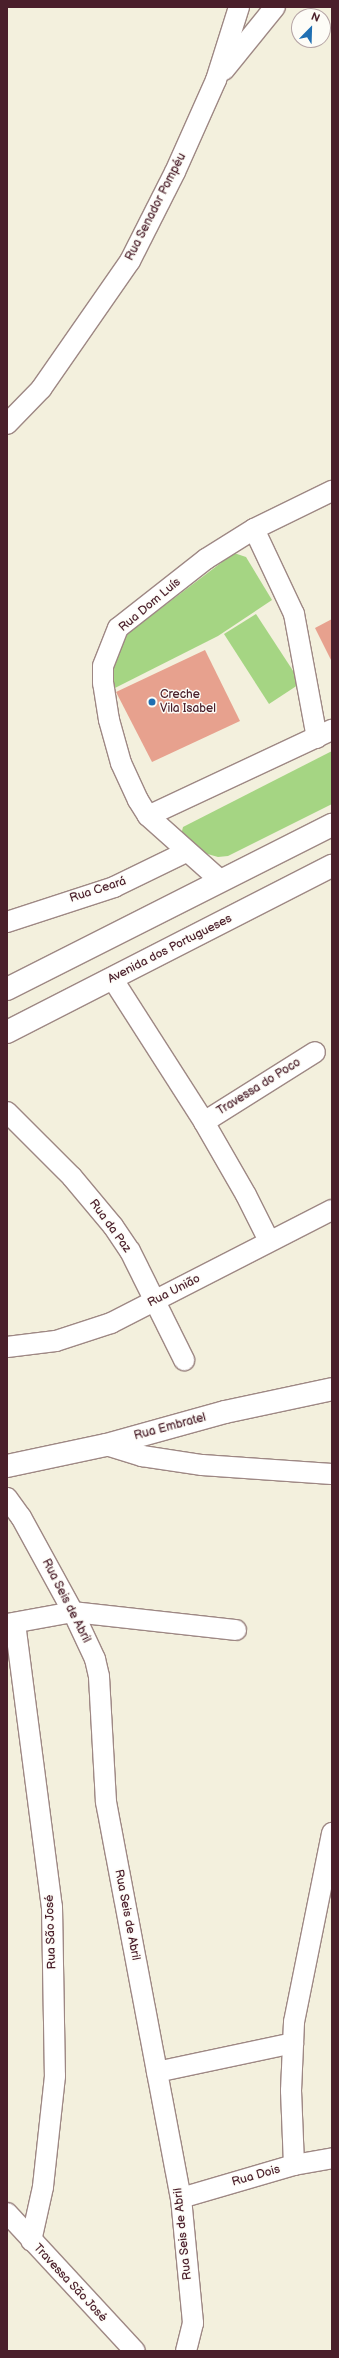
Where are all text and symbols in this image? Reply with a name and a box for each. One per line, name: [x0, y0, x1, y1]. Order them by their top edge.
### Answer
north arrow: [291, 8, 331, 48]
text: N: [309, 10, 322, 25]
street label: Rua Senador Pompéu: [123, 151, 189, 263]
street label: Rua Dom Luís: [116, 575, 184, 635]
place label: Creche Vila Isabel: [160, 688, 216, 716]
marker: Creche Vila Isabel: [147, 697, 157, 707]
street label: Rua Ceará: [68, 874, 128, 906]
street label: Avenida dos Portugueses: [105, 911, 235, 987]
street label: Travessa do Poco: [214, 1055, 304, 1119]
street label: Rua da Paz: [86, 1197, 134, 1255]
street label: Rua União: [145, 1272, 203, 1310]
street label: Rua Embratel: [132, 1410, 208, 1444]
street label: Rua Seis de Abril: [39, 1556, 93, 1646]
street label: Rua Seis de Abril: [111, 1868, 143, 1962]
street label: Rua São José: [42, 1894, 60, 1970]
street label: Rua Dois: [230, 2162, 282, 2190]
street label: Rua Seis de Abril: [171, 2187, 195, 2281]
street label: Travessa São José: [30, 2241, 110, 2325]

